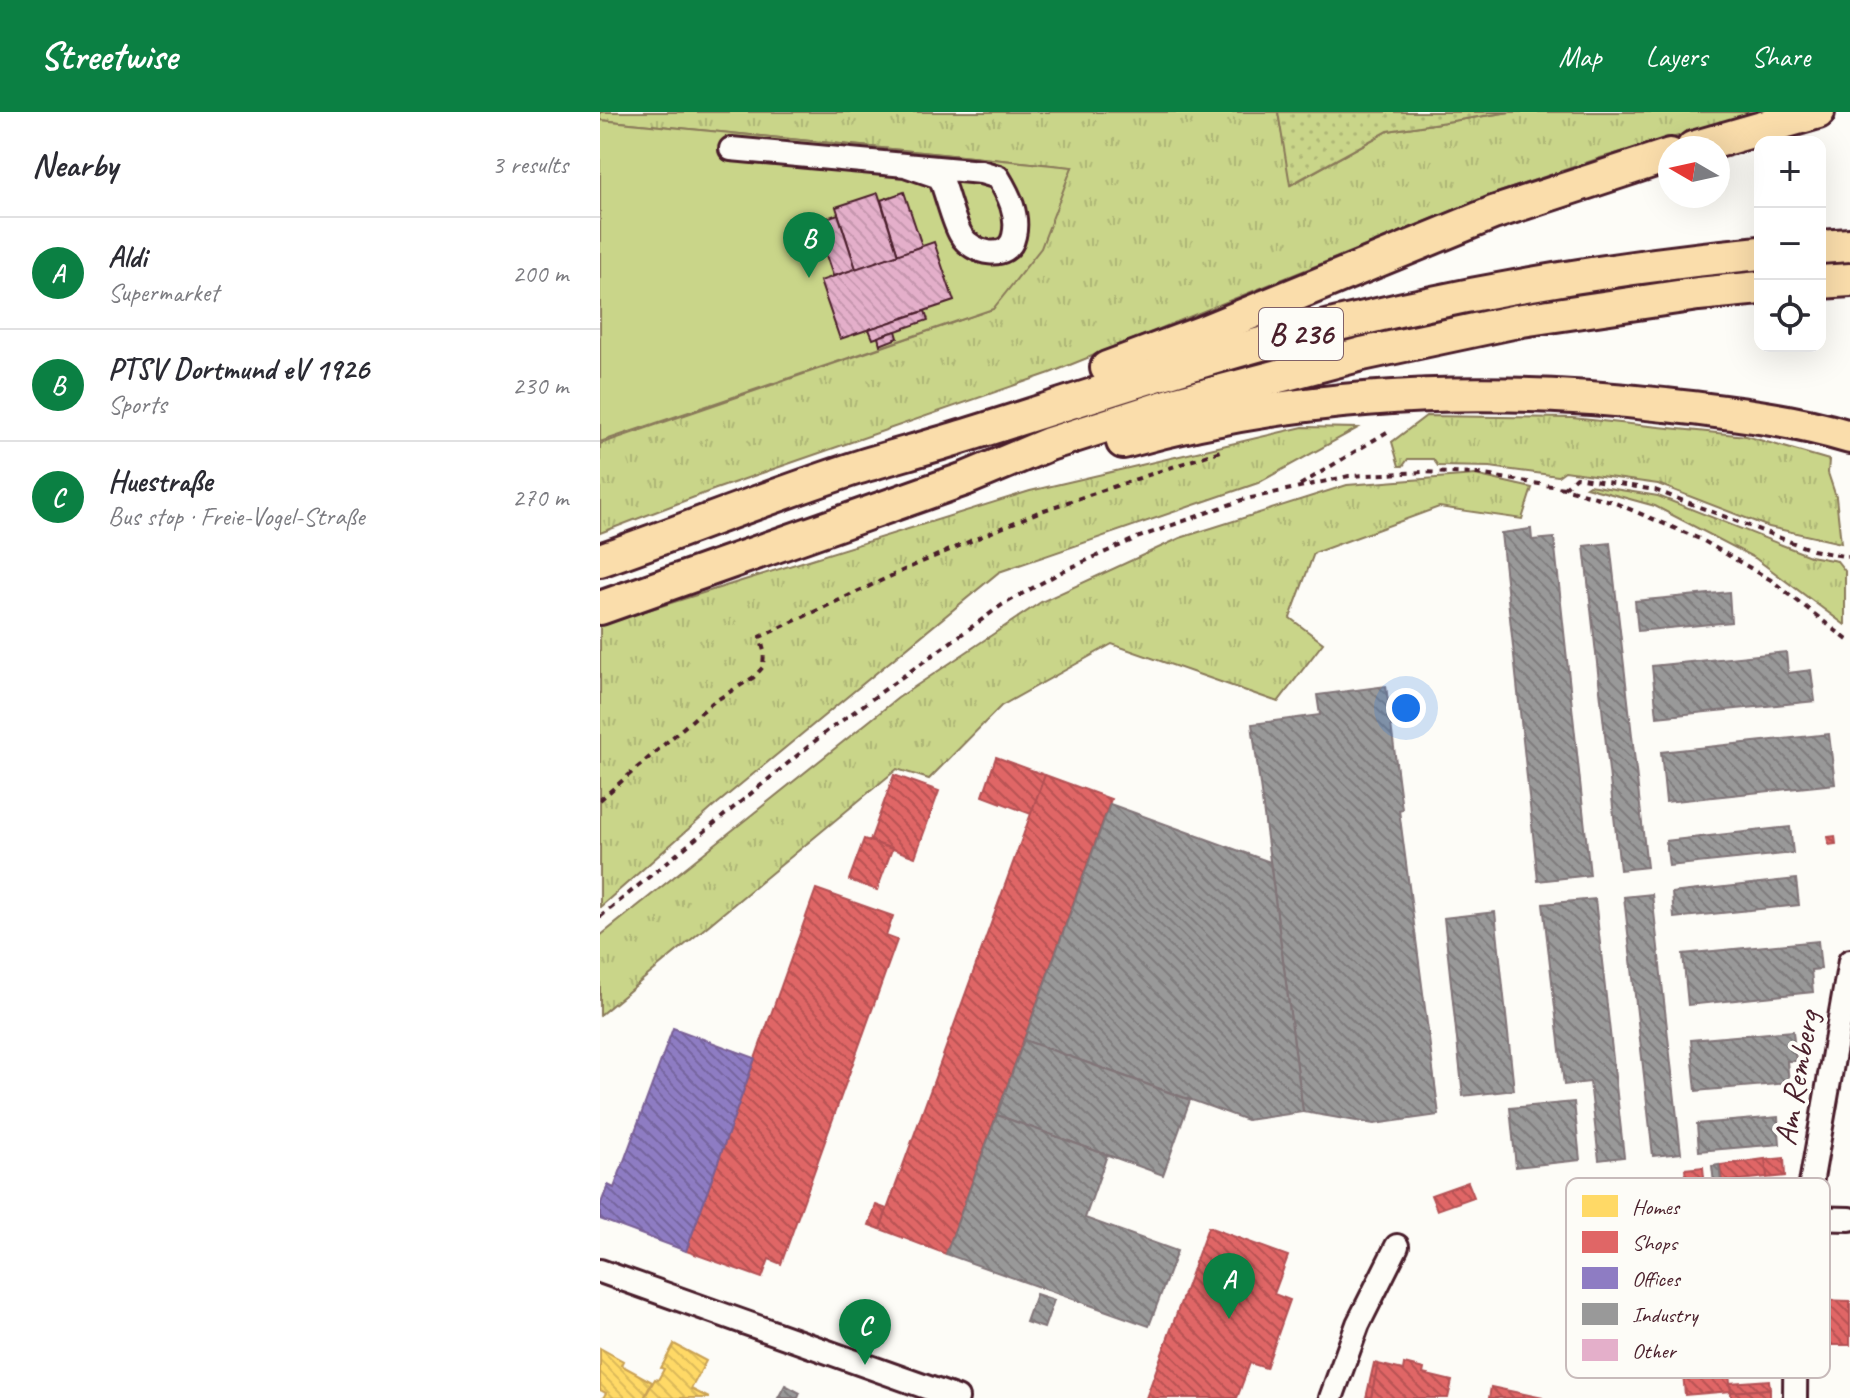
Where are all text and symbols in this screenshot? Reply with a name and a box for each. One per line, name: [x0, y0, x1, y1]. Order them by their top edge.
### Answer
text: Streetwise: [40, 33, 177, 80]
text: Map: [1559, 39, 1602, 74]
text: Layers: [1646, 39, 1707, 74]
text: Share: [1751, 39, 1810, 74]
north arrow: [1658, 136, 1730, 208]
map controls: [1754, 136, 1826, 352]
button: +: [1754, 136, 1826, 208]
text: Nearby: [32, 143, 118, 186]
text: 3 results: [492, 148, 568, 181]
button: −: [1754, 208, 1826, 280]
pin: B: [783, 212, 835, 278]
text: Aldi: [108, 238, 147, 276]
text: A: [51, 257, 65, 290]
text: 200 m: [512, 257, 568, 290]
text: Supermarket: [108, 276, 219, 309]
button: locate: [1754, 280, 1826, 352]
road number: B 236: [1259, 308, 1343, 360]
text: PTSV Dortmund eV 1926: [108, 350, 369, 388]
text: B: [51, 369, 65, 402]
text: 230 m: [512, 369, 568, 402]
text: Sports: [108, 388, 166, 421]
text: Huestraße: [108, 462, 212, 500]
text: C: [52, 481, 64, 514]
text: 270 m: [512, 481, 568, 514]
text: Bus stop · Freie-Vogel-Straße: [108, 500, 364, 533]
your location: [1386, 688, 1426, 728]
street label: Am Remberg: [1765, 1005, 1829, 1149]
legend: [1566, 1178, 1830, 1378]
text: Homes: [1632, 1193, 1681, 1221]
text: Shops: [1632, 1229, 1679, 1257]
pin: A: [1203, 1253, 1255, 1319]
text: Offices: [1632, 1265, 1681, 1293]
pin: C: [839, 1299, 891, 1365]
text: Industry: [1632, 1301, 1700, 1329]
text: Other: [1632, 1337, 1678, 1365]

